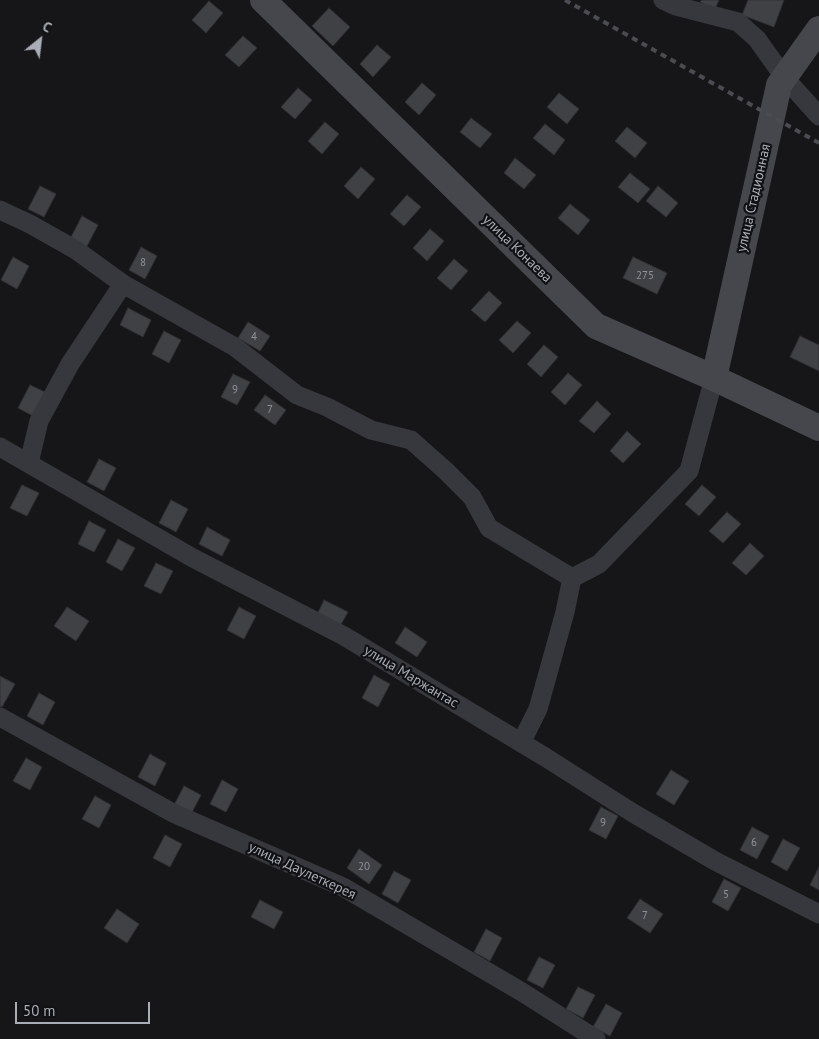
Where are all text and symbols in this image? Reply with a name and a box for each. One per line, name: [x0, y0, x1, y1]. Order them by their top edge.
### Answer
north arrow: [15, 15, 65, 65]
text: С: [39, 17, 55, 37]
street label: улица Стадионная: [733, 142, 775, 254]
street label: улица Конаева: [479, 212, 555, 286]
house number: 8: [140, 256, 146, 270]
house number: 275: [636, 269, 654, 283]
house number: 4: [251, 330, 257, 344]
house number: 9: [232, 383, 238, 397]
house number: 7: [267, 403, 273, 417]
street label: улица Маржантас: [361, 642, 461, 712]
house number: 9: [600, 816, 606, 830]
house number: 6: [751, 836, 757, 850]
street label: улица Даулеткерея: [246, 839, 358, 903]
house number: 20: [358, 860, 370, 874]
house number: 5: [723, 888, 729, 902]
house number: 7: [642, 909, 648, 923]
scale bar: [18, 992, 152, 1024]
text: 50 m: [23, 1001, 56, 1020]

